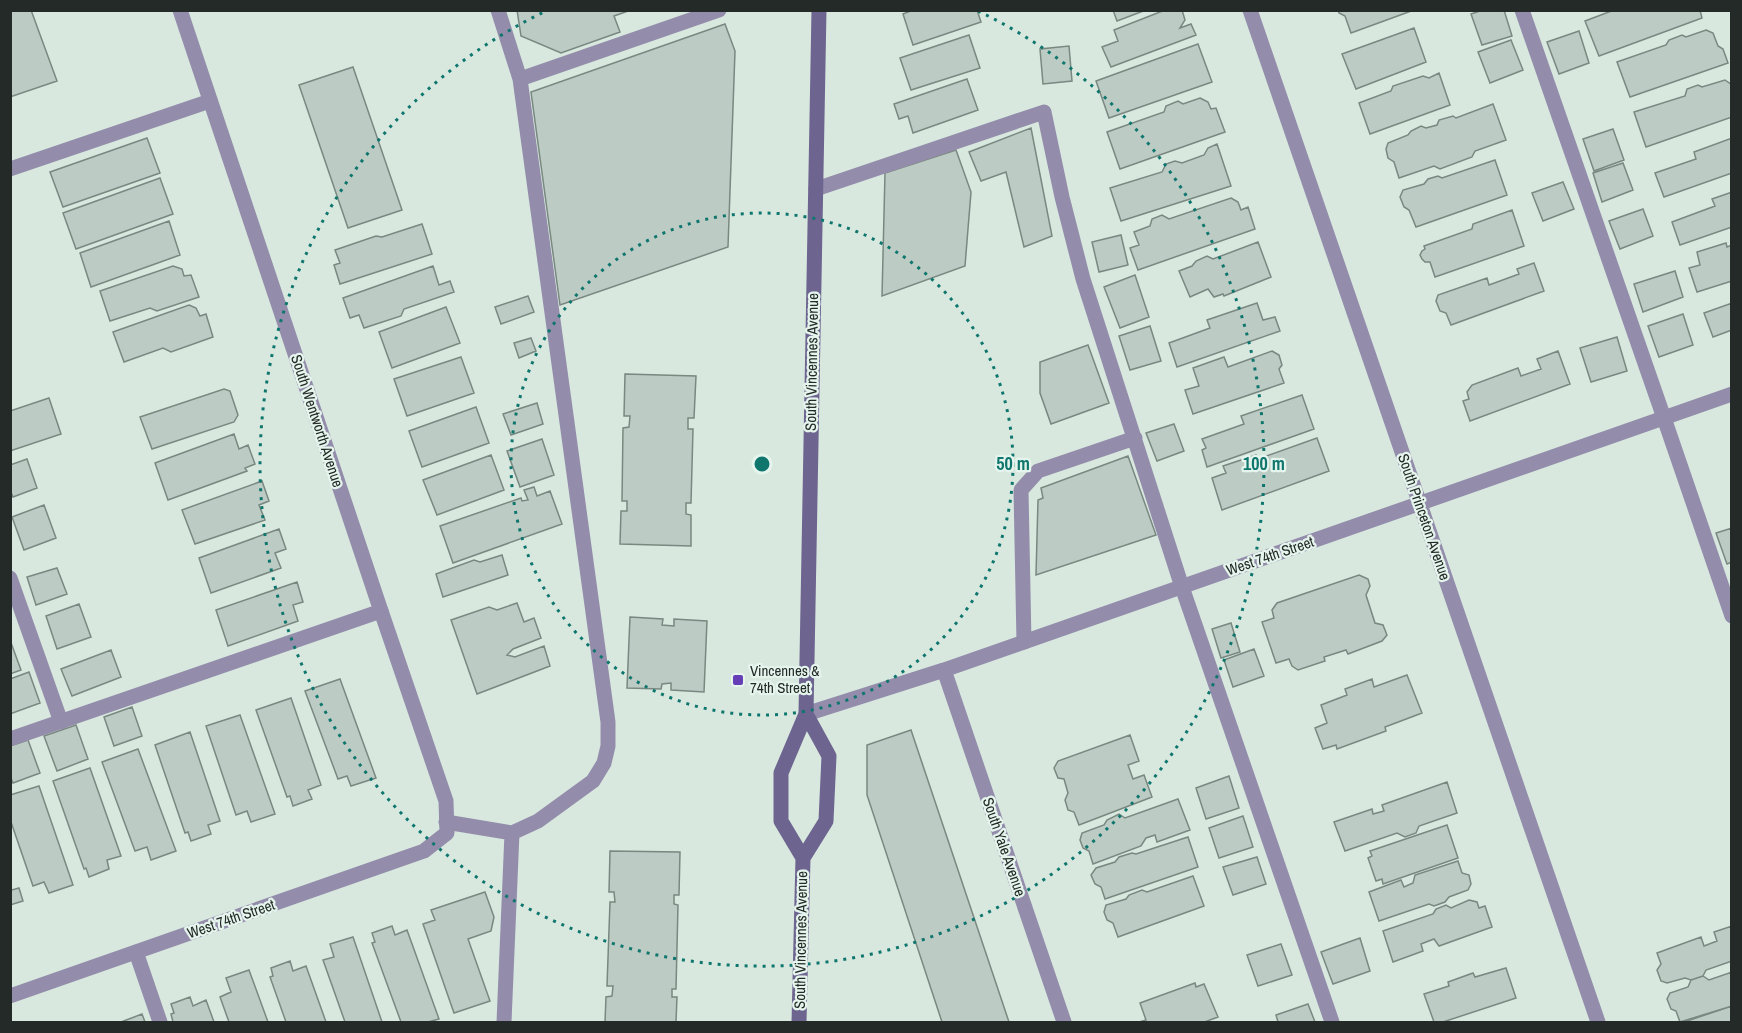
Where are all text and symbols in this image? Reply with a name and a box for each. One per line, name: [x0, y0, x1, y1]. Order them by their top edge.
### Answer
street label: South Vincennes Avenue: [800, 293, 823, 431]
street label: South Wentworth Avenue: [286, 352, 349, 490]
text: 50 m: [996, 451, 1030, 476]
text: 100 m: [1243, 451, 1285, 476]
street label: South Princeton Avenue: [1393, 451, 1456, 583]
centre of rings: [752, 454, 772, 474]
street label: West 74th Street: [1223, 531, 1317, 580]
place label: Vincennes & 74th Street: [750, 660, 820, 698]
marker: Vincennes & 74th Street: [731, 673, 745, 687]
street label: South Yale Avenue: [978, 795, 1031, 899]
street label: South Vincennes Avenue: [789, 871, 812, 1009]
street label: West 74th Street: [184, 894, 278, 943]

